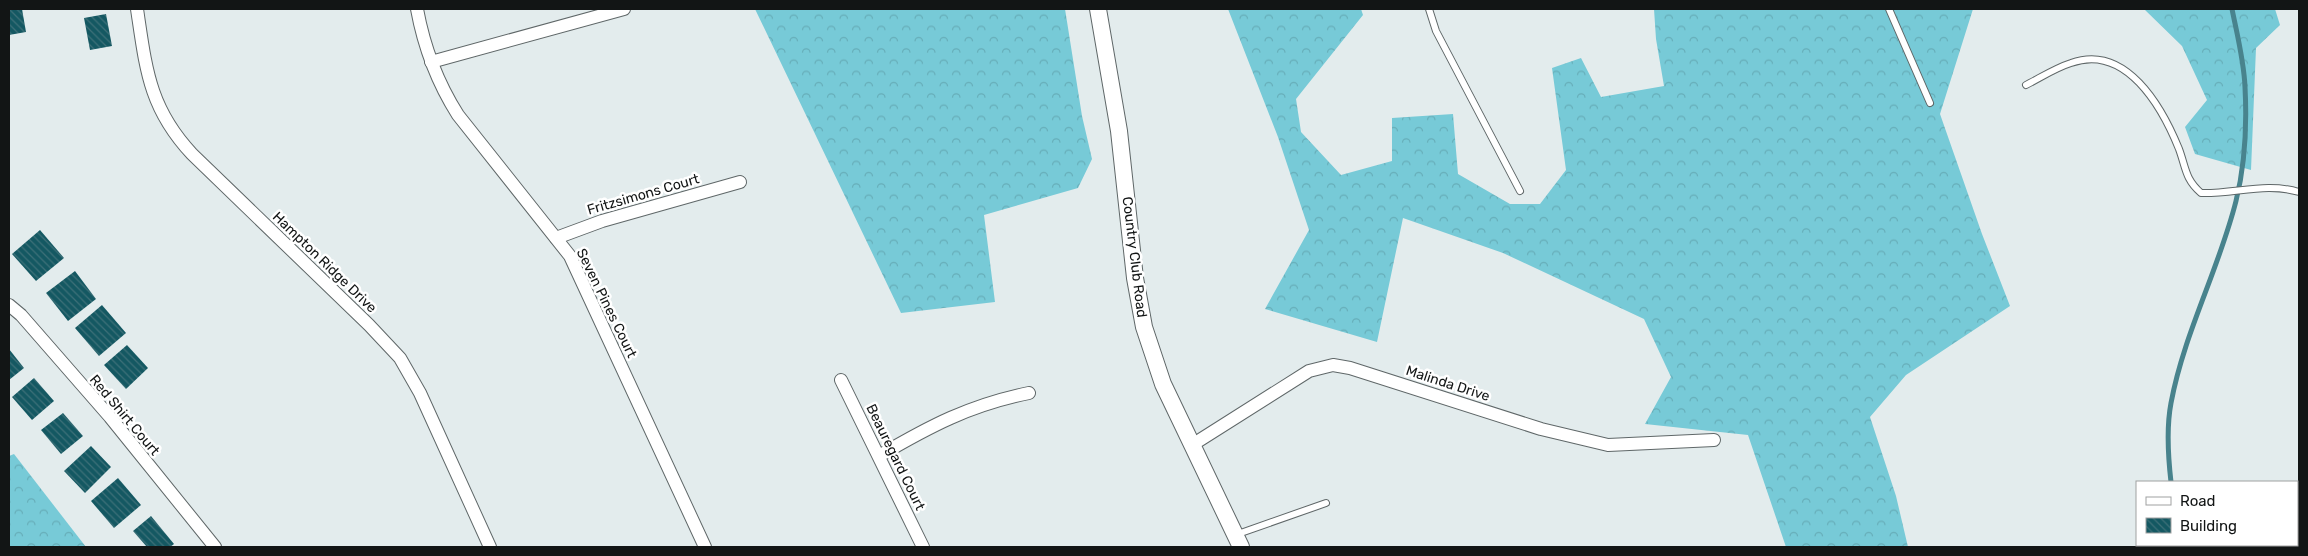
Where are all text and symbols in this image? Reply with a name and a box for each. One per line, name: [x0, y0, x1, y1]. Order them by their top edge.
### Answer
street label: Fritzsimons Court: [585, 170, 702, 219]
street label: Country Club Road: [1119, 196, 1150, 319]
street label: Hampton Ridge Drive: [269, 208, 380, 317]
street label: Seven Pines Court: [573, 246, 641, 361]
street label: Malinda Drive: [1404, 362, 1492, 405]
street label: Red Shirt Court: [86, 372, 164, 460]
street label: Beauregard Court: [862, 401, 929, 514]
legend: [2136, 481, 2298, 546]
text: Road: [2180, 492, 2216, 510]
text: Building: [2180, 517, 2237, 535]

